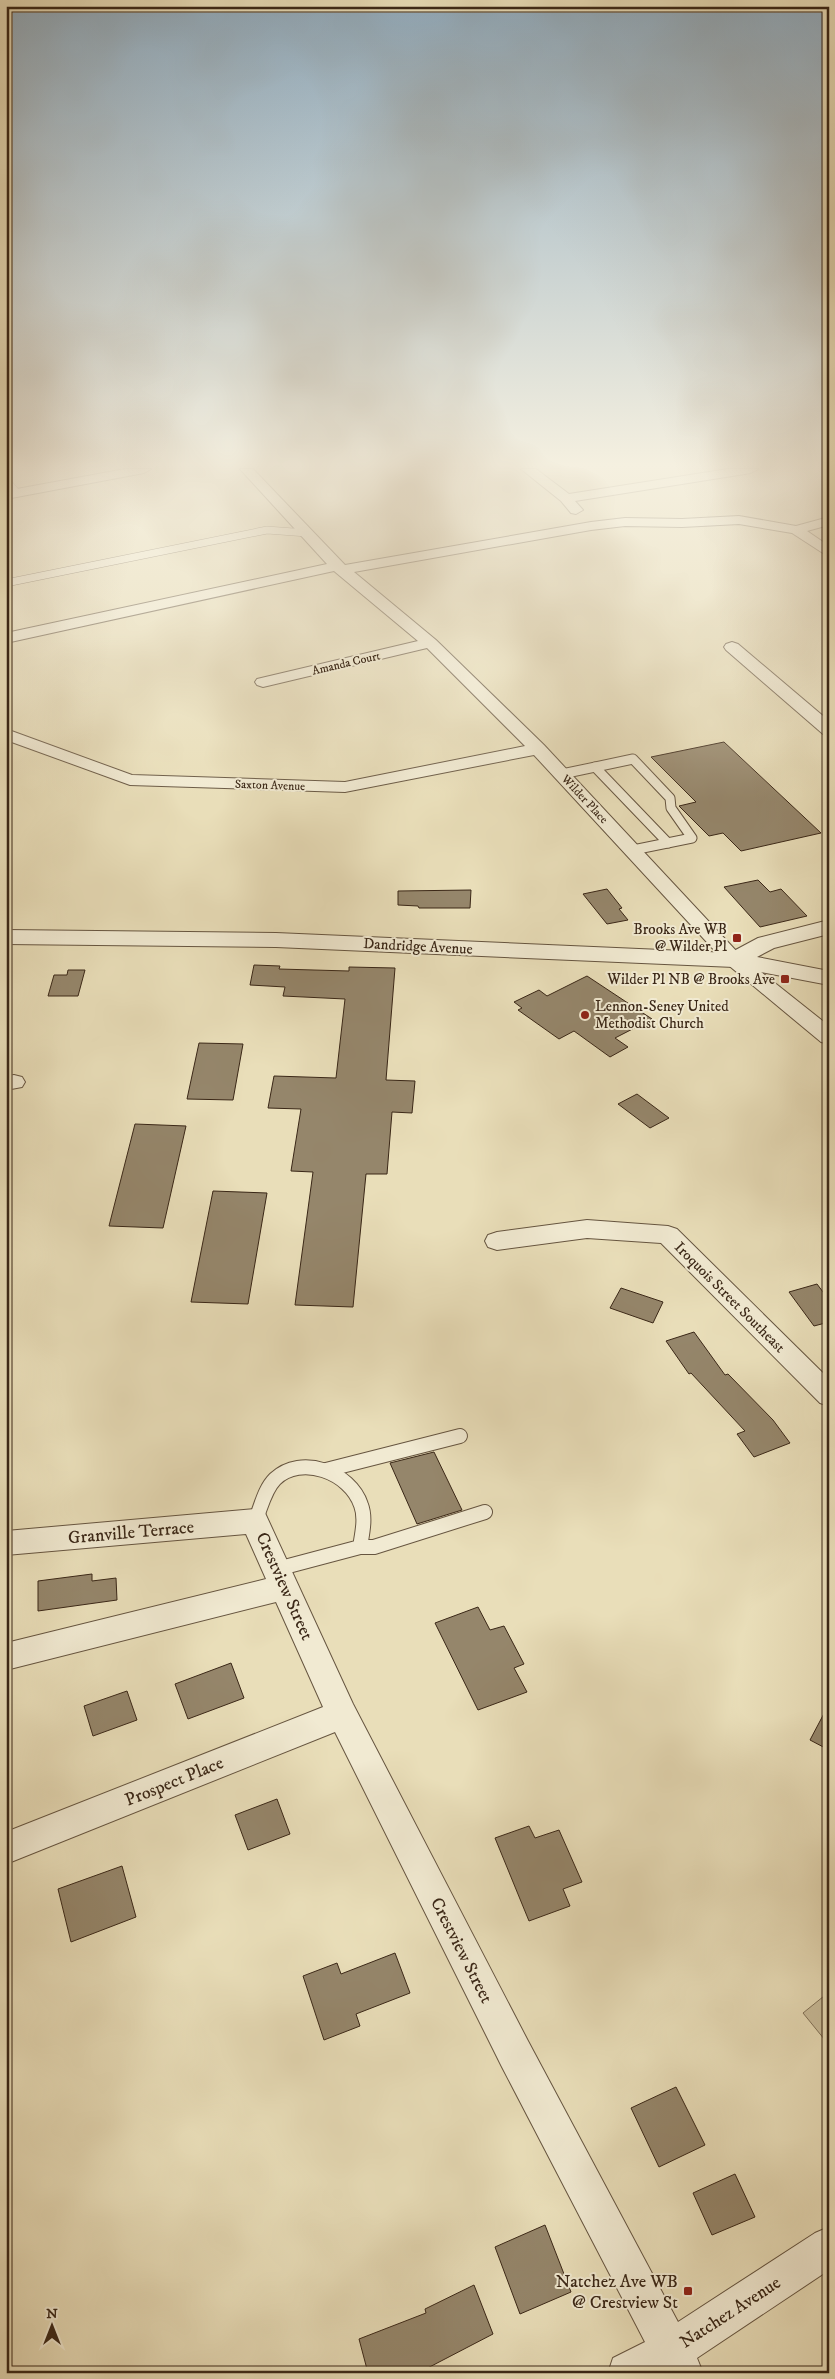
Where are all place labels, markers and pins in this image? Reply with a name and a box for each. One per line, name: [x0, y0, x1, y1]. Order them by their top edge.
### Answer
place label: Brooks Ave WB @ Wilder Pl: [633, 920, 727, 956]
marker: Brooks Ave WB @ Wilder Pl: [731, 932, 743, 944]
place label: Wilder Pl NB @ Brooks Ave: [606, 970, 775, 989]
marker: Wilder Pl NB @ Brooks Ave: [779, 973, 791, 985]
place label: Lennon-Seney United Methodist Church: [595, 997, 729, 1033]
marker: Lennon-Seney United Methodist Church: [579, 1009, 591, 1021]
place label: Natchez Ave WB @ Crestview St: [556, 2271, 678, 2314]
marker: Natchez Ave WB @ Crestview St: [682, 2285, 694, 2297]

